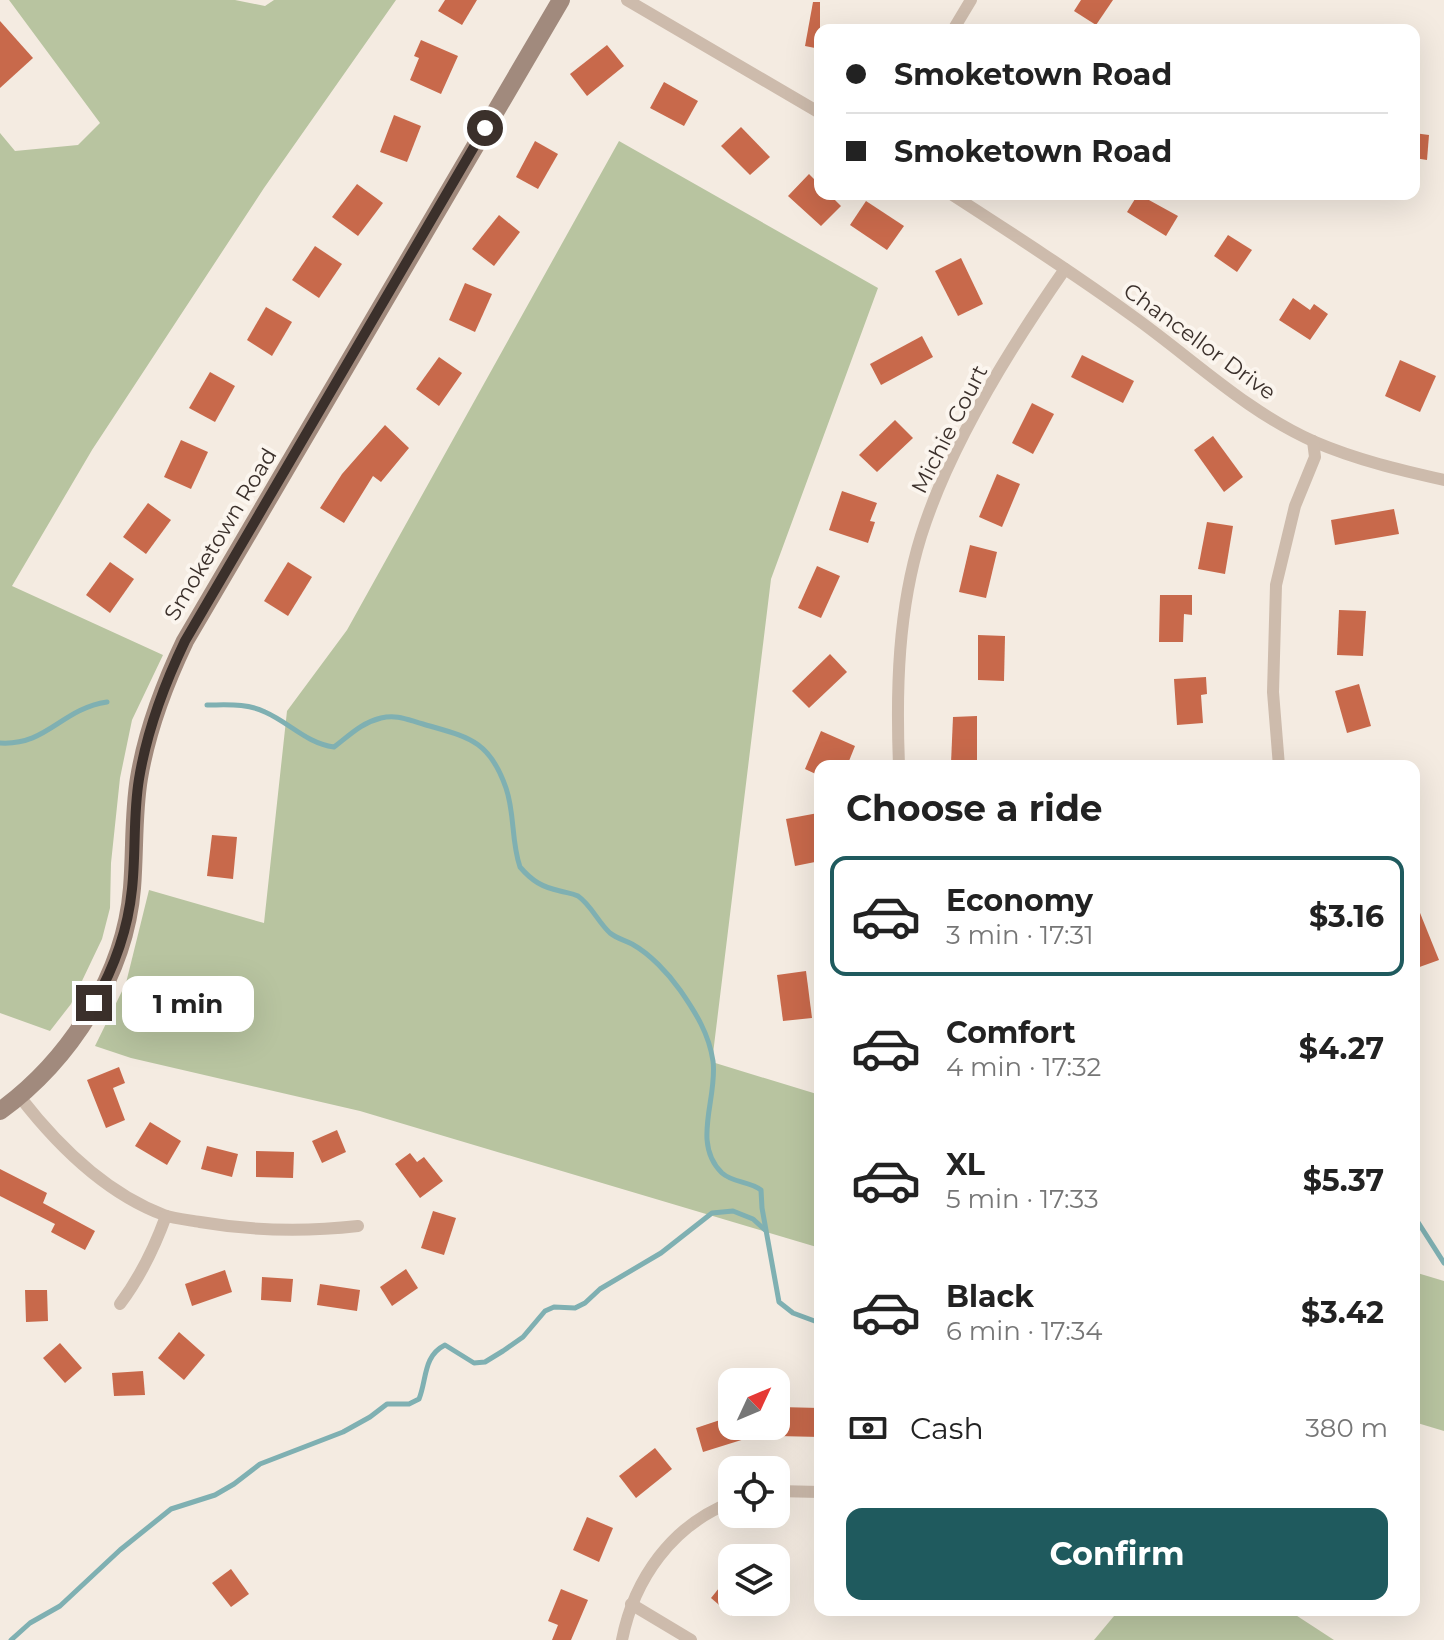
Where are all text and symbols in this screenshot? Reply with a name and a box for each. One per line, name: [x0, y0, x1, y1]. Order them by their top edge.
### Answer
text: Smoketown Road: [894, 56, 1172, 93]
route start: [467, 110, 503, 146]
text: Smoketown Road: [894, 133, 1172, 170]
street label: Chancellor Drive: [1118, 277, 1281, 406]
street label: Michie Court: [905, 360, 993, 498]
street label: Smoketown Road: [158, 443, 283, 625]
text: Choose a ride: [846, 786, 1103, 830]
icon: car: [850, 880, 922, 952]
text: Economy: [946, 882, 1093, 919]
text: $3.16: [1309, 898, 1384, 935]
text: 3 min · 17:31: [946, 919, 1094, 951]
callout: 1 min: [122, 975, 254, 1031]
route end: [76, 985, 112, 1021]
text: 1 min: [153, 988, 223, 1020]
icon: car: [850, 1012, 922, 1084]
text: Comfort: [946, 1014, 1076, 1051]
text: $4.27: [1299, 1030, 1384, 1067]
text: 4 min · 17:32: [946, 1051, 1101, 1083]
icon: car: [850, 1144, 922, 1216]
text: XL: [946, 1146, 985, 1183]
text: $5.37: [1303, 1162, 1384, 1199]
text: 5 min · 17:33: [946, 1183, 1099, 1215]
icon: car: [850, 1276, 922, 1348]
text: Black: [946, 1278, 1034, 1315]
text: $3.42: [1301, 1294, 1384, 1331]
text: 6 min · 17:34: [946, 1315, 1103, 1347]
north arrow: [718, 1368, 790, 1440]
map controls: [718, 1368, 790, 1616]
icon: cash: [846, 1406, 890, 1450]
text: Cash: [910, 1410, 984, 1447]
text: 380 m: [1305, 1412, 1388, 1444]
button: locate: [718, 1456, 790, 1528]
button: Confirm: [846, 1508, 1388, 1600]
button: layers: [718, 1544, 790, 1616]

